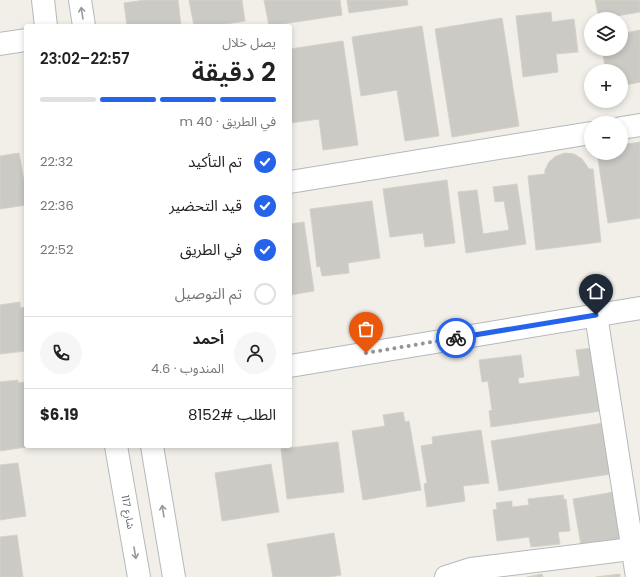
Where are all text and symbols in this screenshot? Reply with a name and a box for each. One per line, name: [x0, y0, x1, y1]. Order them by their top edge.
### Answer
one-way arrow: [78, 7, 86, 20]
map controls: [584, 12, 628, 160]
button: layers: [584, 12, 628, 56]
text: يصل خلال: [222, 33, 276, 52]
text: 22:57–23:02: [40, 48, 129, 69]
text: 2 دقيقة: [192, 54, 276, 90]
button: +: [584, 64, 628, 108]
text: في الطريق · 40 m: [179, 112, 276, 131]
button: −: [584, 116, 628, 160]
text: تم التأكيد: [188, 151, 242, 172]
icon: check: [254, 151, 276, 173]
text: 22:32: [40, 152, 73, 171]
text: قيد التحضير: [169, 195, 242, 216]
icon: check: [254, 195, 276, 217]
text: 22:36: [40, 196, 74, 215]
text: في الطريق: [180, 239, 242, 260]
icon: check: [254, 239, 276, 261]
text: 22:52: [40, 240, 73, 259]
pin: [579, 274, 613, 315]
icon: home: [585, 280, 607, 302]
text: تم التوصيل: [175, 283, 242, 304]
pin: [349, 312, 383, 353]
icon: bag: [355, 318, 377, 340]
courier: [436, 318, 476, 358]
icon: bike: [445, 327, 467, 349]
text: أحمد: [193, 328, 224, 349]
button: phone: [40, 332, 82, 374]
button: person: [234, 332, 276, 374]
text: المندوب · 4.6: [151, 359, 224, 378]
text: $6.19: [40, 404, 79, 425]
text: الطلب #8152: [188, 404, 276, 425]
street label: شارع 117: [118, 494, 138, 530]
one-way arrow: [159, 505, 167, 518]
one-way arrow: [131, 547, 139, 560]

